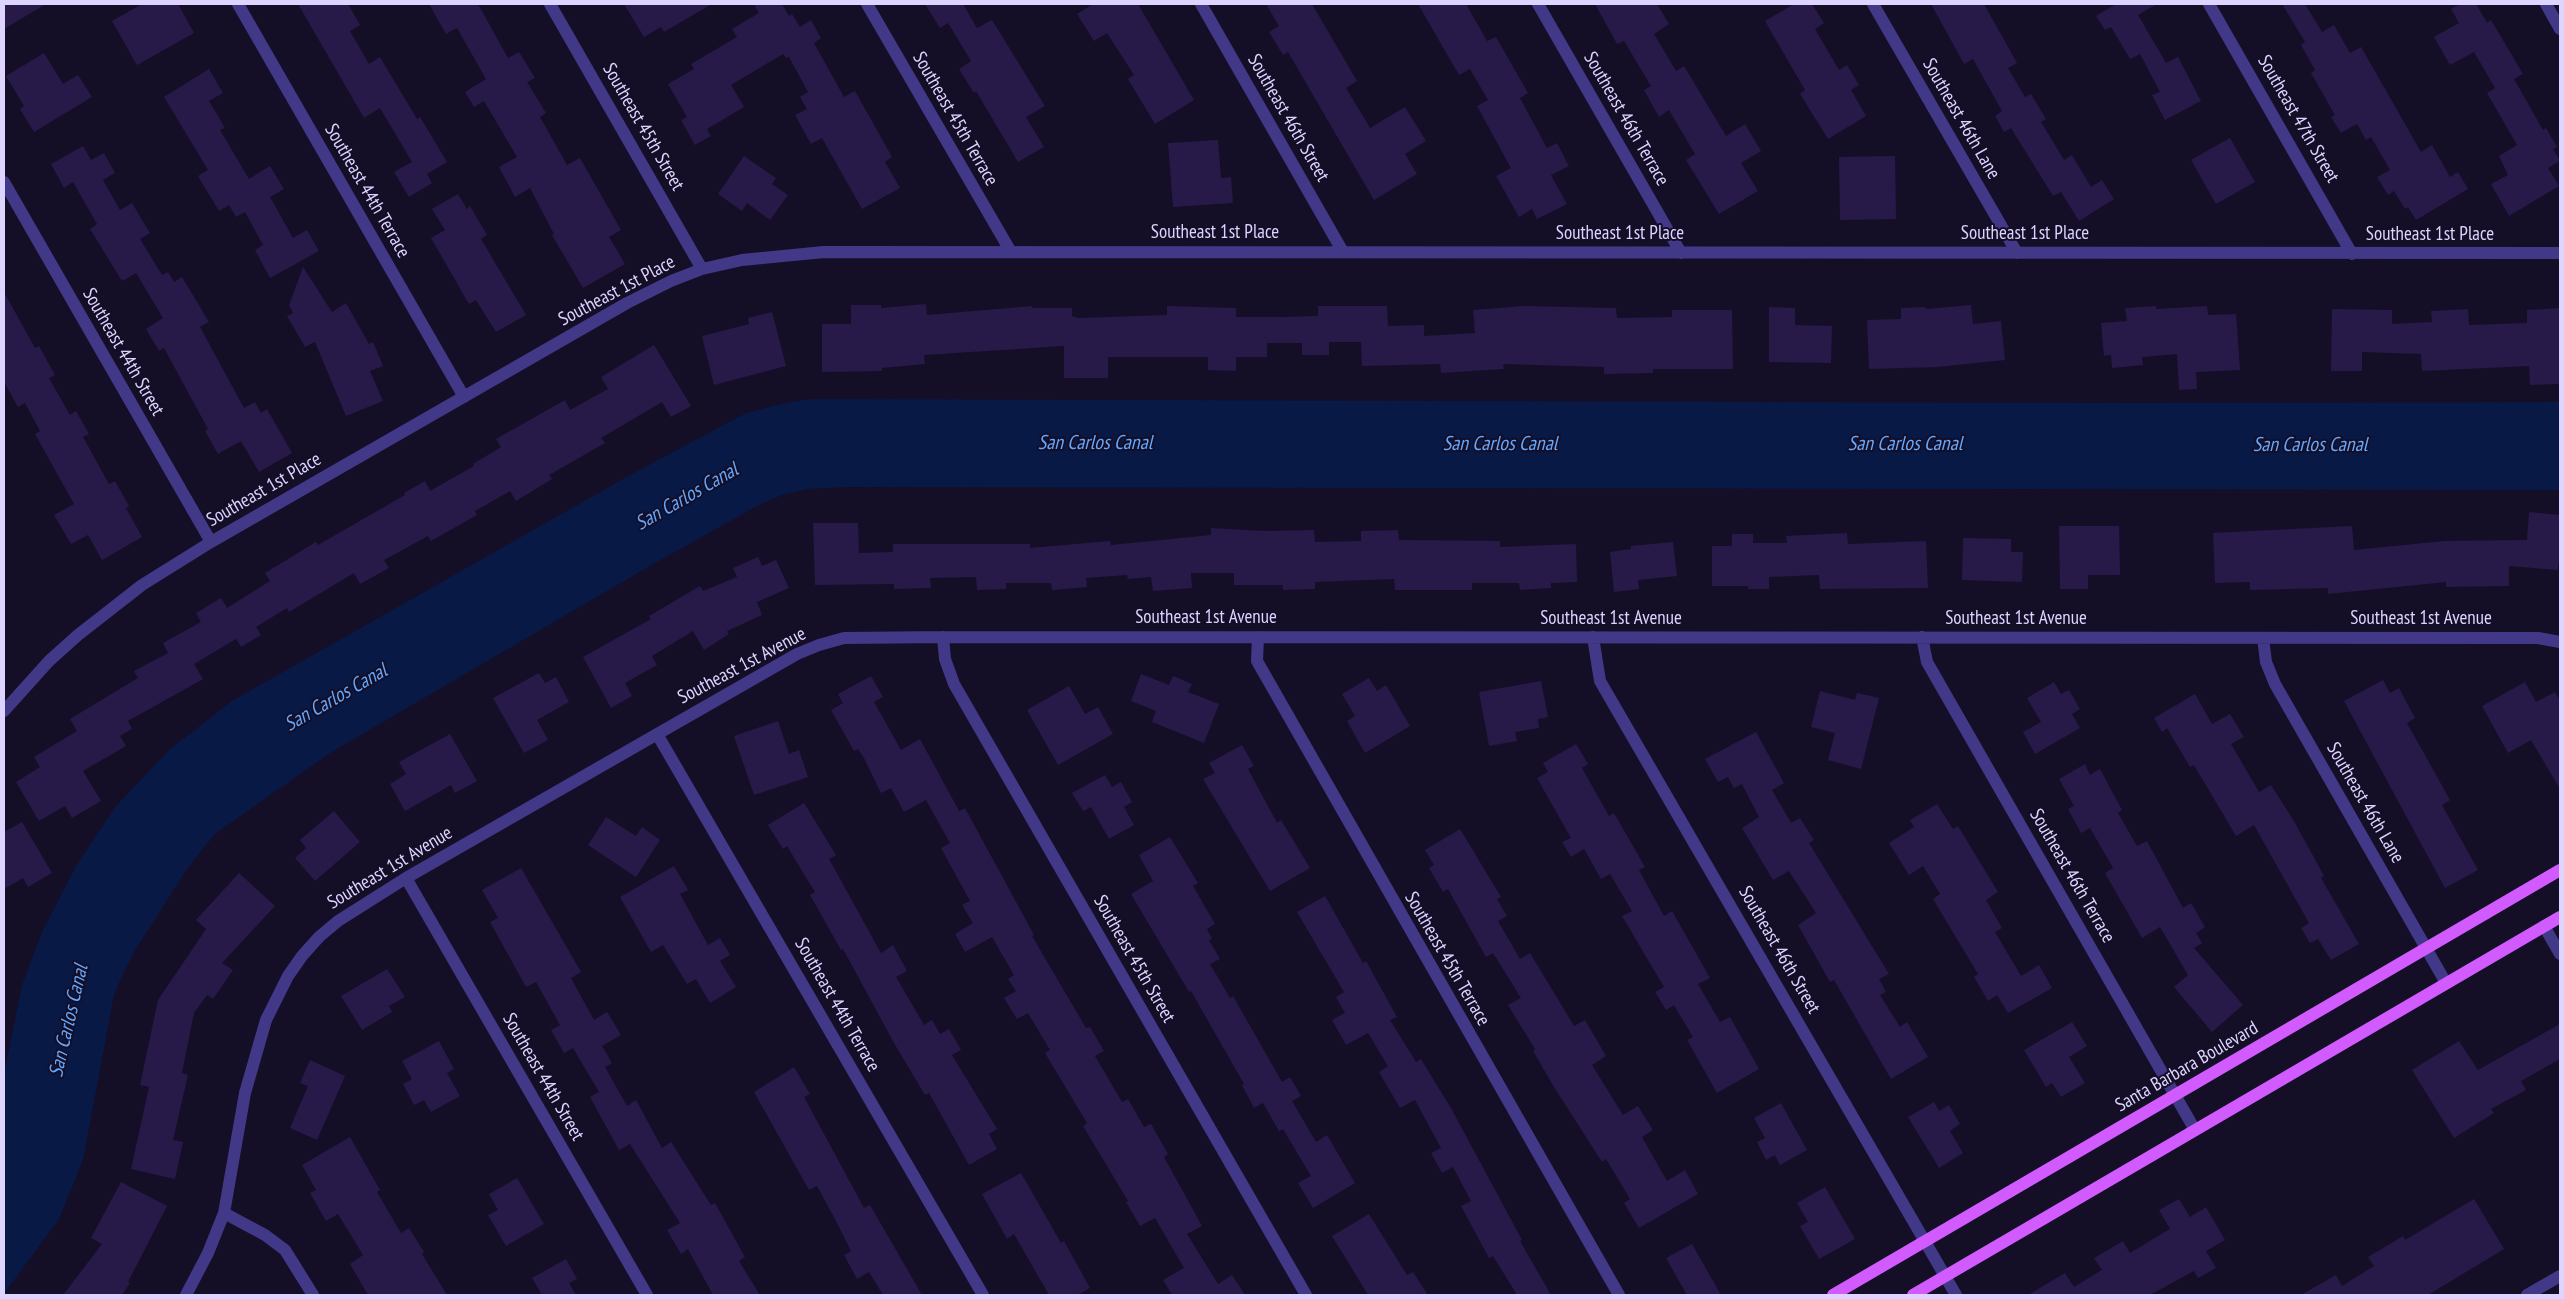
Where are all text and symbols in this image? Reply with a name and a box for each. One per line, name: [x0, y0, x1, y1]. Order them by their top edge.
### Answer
street label: Southeast 45th Terrace: [907, 48, 1003, 190]
street label: Southeast 46th Terrace: [1578, 48, 1674, 190]
street label: Southeast 46th Street: [1242, 50, 1334, 186]
street label: Southeast 47th Street: [2252, 51, 2344, 187]
street label: Southeast 46th Lane: [1917, 55, 2005, 183]
street label: Southeast 45th Street: [597, 59, 689, 195]
street label: Southeast 44th Terrace: [319, 120, 415, 262]
street label: Southeast 1st Place: [1151, 222, 1279, 244]
street label: Southeast 1st Place: [1556, 223, 1684, 245]
street label: Southeast 1st Place: [1961, 223, 2089, 245]
street label: Southeast 1st Place: [2366, 224, 2494, 246]
street label: Southeast 1st Place: [555, 251, 679, 331]
street label: Southeast 44th Street: [77, 284, 169, 420]
water label: San Carlos Canal: [1038, 431, 1152, 455]
water label: San Carlos Canal: [1443, 432, 1557, 456]
water label: San Carlos Canal: [1848, 432, 1962, 456]
water label: San Carlos Canal: [2253, 433, 2367, 457]
street label: Southeast 1st Place: [203, 448, 325, 532]
water label: San Carlos Canal: [631, 458, 743, 536]
street label: Southeast 1st Avenue: [1135, 607, 1277, 629]
street label: Southeast 1st Avenue: [1540, 608, 1682, 630]
street label: Southeast 1st Avenue: [1945, 608, 2087, 630]
street label: Southeast 1st Avenue: [2350, 608, 2492, 630]
street label: Southeast 1st Avenue: [674, 623, 810, 709]
water label: San Carlos Canal: [280, 659, 392, 737]
street label: Southeast 46th Lane: [2321, 739, 2409, 867]
street label: Southeast 46th Terrace: [2024, 805, 2120, 947]
street label: Southeast 1st Avenue: [323, 822, 457, 914]
street label: Southeast 46th Street: [1733, 882, 1825, 1018]
street label: Southeast 45th Terrace: [1399, 888, 1495, 1030]
street label: Southeast 45th Street: [1088, 891, 1180, 1027]
street label: Southeast 44th Terrace: [789, 934, 885, 1076]
water label: San Carlos Canal: [44, 962, 94, 1080]
street label: Southeast 44th Street: [497, 1009, 589, 1145]
street label: Santa Barbara Boulevard: [2112, 1017, 2262, 1117]

